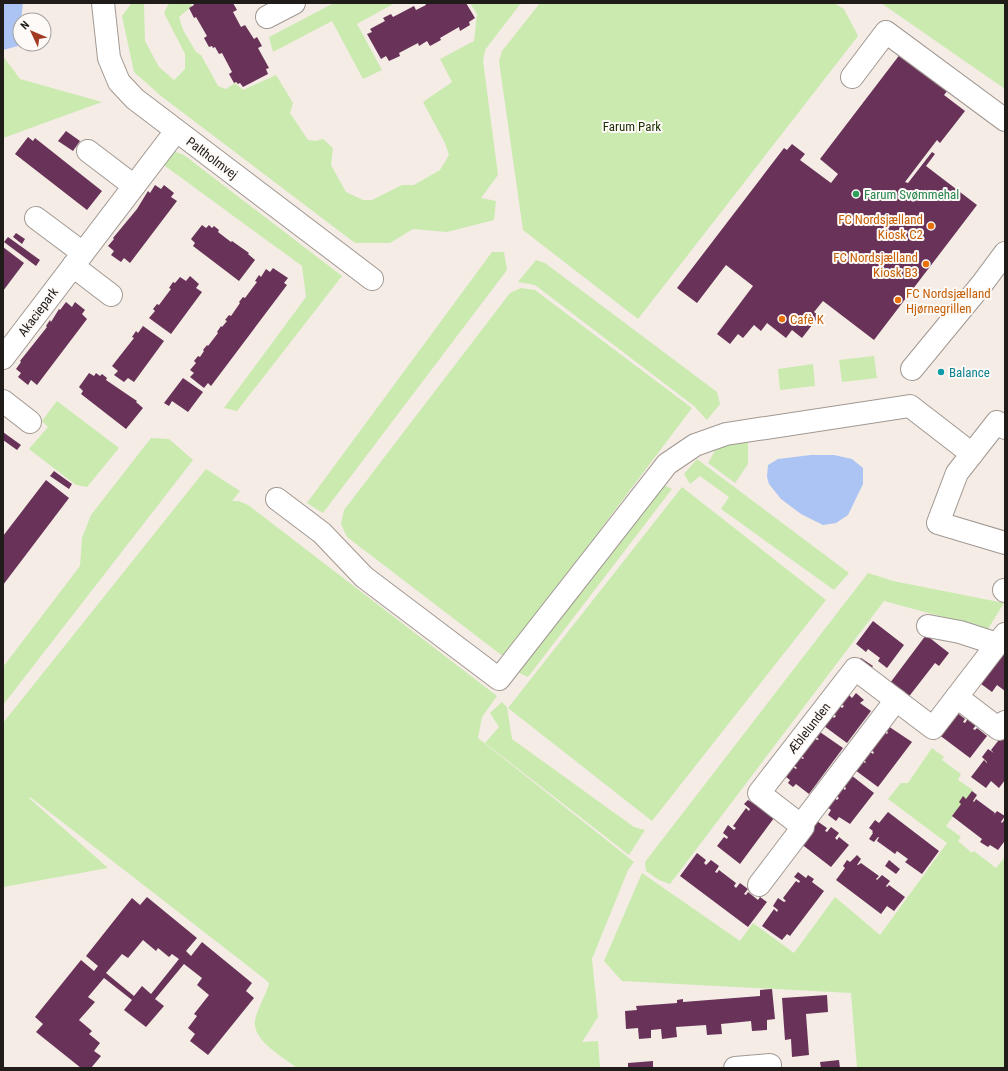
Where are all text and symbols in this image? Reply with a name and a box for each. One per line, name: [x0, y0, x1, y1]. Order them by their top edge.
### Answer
north arrow: [12, 12, 52, 52]
text: N: [18, 18, 32, 32]
park label: Farum Park: [603, 119, 661, 134]
street label: Paltholmvej: [183, 134, 241, 182]
place label: Farum Svømmehal: [864, 187, 959, 202]
marker: Farum Svømmehal: [851, 189, 861, 199]
place label: FC Nordsjælland Kiosk C2: [838, 212, 923, 242]
marker: FC Nordsjælland Kiosk C2: [926, 221, 936, 231]
place label: FC Nordsjælland Kiosk B3: [833, 250, 918, 280]
marker: FC Nordsjælland Kiosk B3: [921, 259, 931, 269]
street label: Akaciepark: [15, 285, 61, 339]
place label: FC Nordsjælland Hjørnegrillen: [906, 286, 991, 316]
marker: FC Nordsjælland Hjørnegrillen: [893, 295, 903, 305]
place label: Cafè K: [790, 312, 825, 327]
marker: Cafè K: [777, 314, 787, 324]
place label: Balance: [949, 365, 990, 380]
marker: Balance: [936, 367, 946, 377]
street label: Æblelunden: [784, 700, 834, 757]

